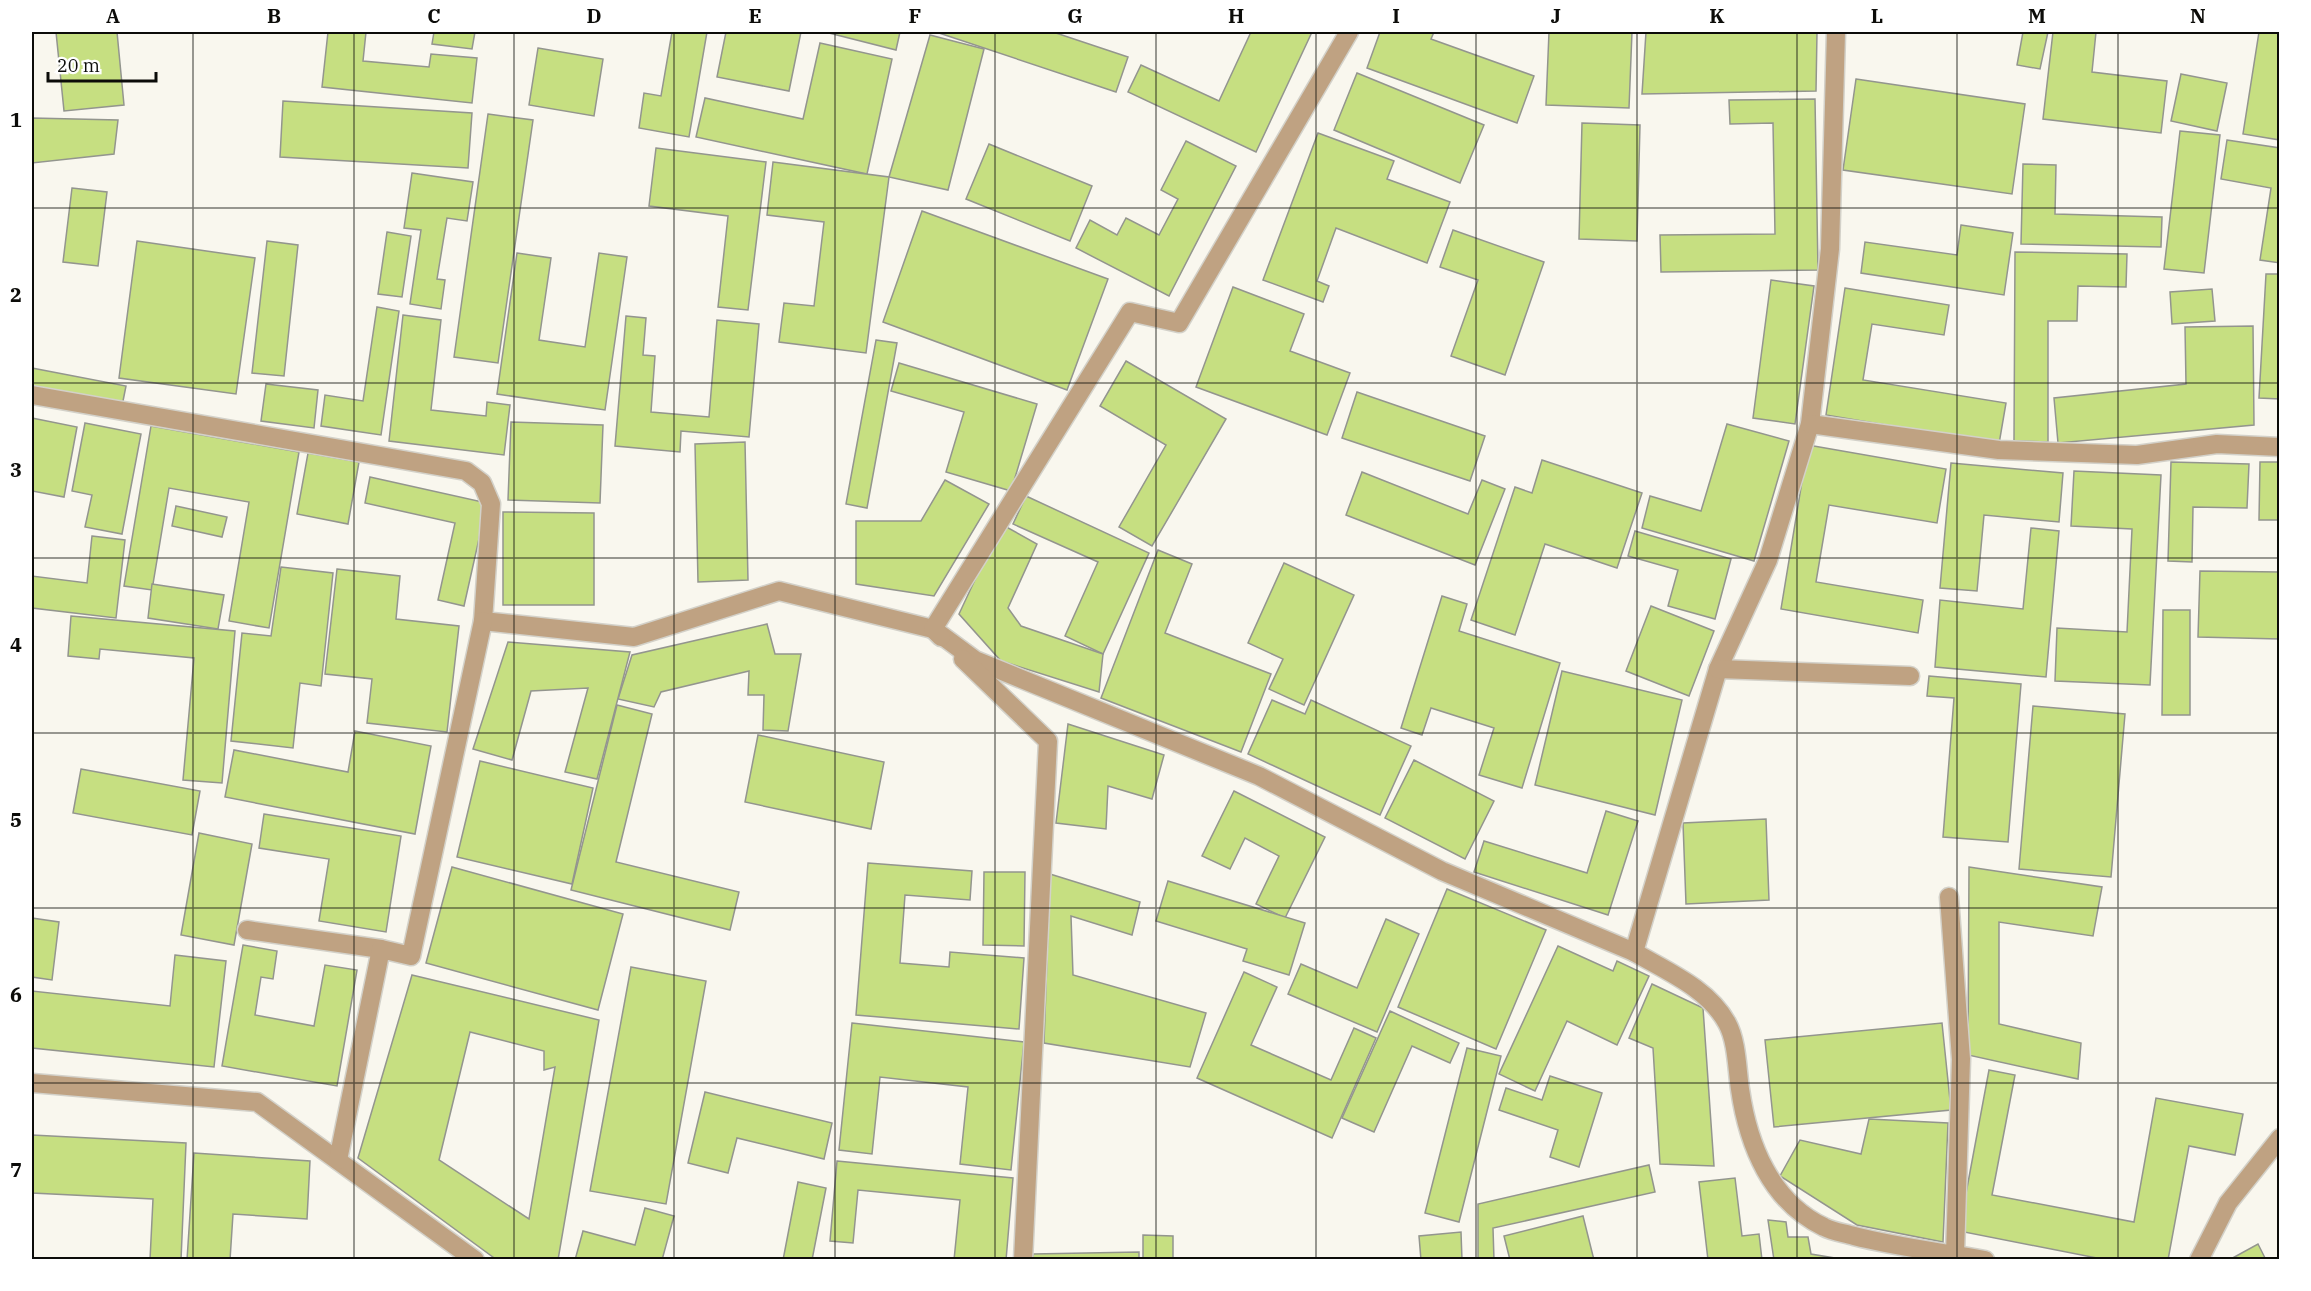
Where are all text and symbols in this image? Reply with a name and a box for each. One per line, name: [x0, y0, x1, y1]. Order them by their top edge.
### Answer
text: A: [106, 2, 120, 29]
text: B: [267, 2, 281, 29]
text: C: [427, 2, 441, 29]
text: D: [586, 2, 602, 29]
text: E: [748, 2, 762, 29]
text: F: [909, 2, 921, 29]
text: G: [1067, 2, 1083, 29]
text: H: [1228, 2, 1244, 29]
text: I: [1392, 2, 1400, 29]
text: J: [1551, 2, 1561, 29]
text: K: [1709, 2, 1725, 29]
text: L: [1871, 2, 1883, 29]
text: M: [2028, 2, 2046, 29]
text: N: [2190, 2, 2206, 29]
scale bar: [48, 45, 156, 83]
text: 20 m: [57, 54, 100, 77]
text: 1: [10, 106, 22, 133]
text: 2: [10, 281, 22, 308]
text: 3: [10, 456, 22, 483]
text: 4: [10, 631, 22, 658]
text: 5: [10, 806, 22, 833]
text: 6: [10, 981, 22, 1008]
text: 7: [10, 1156, 22, 1183]

